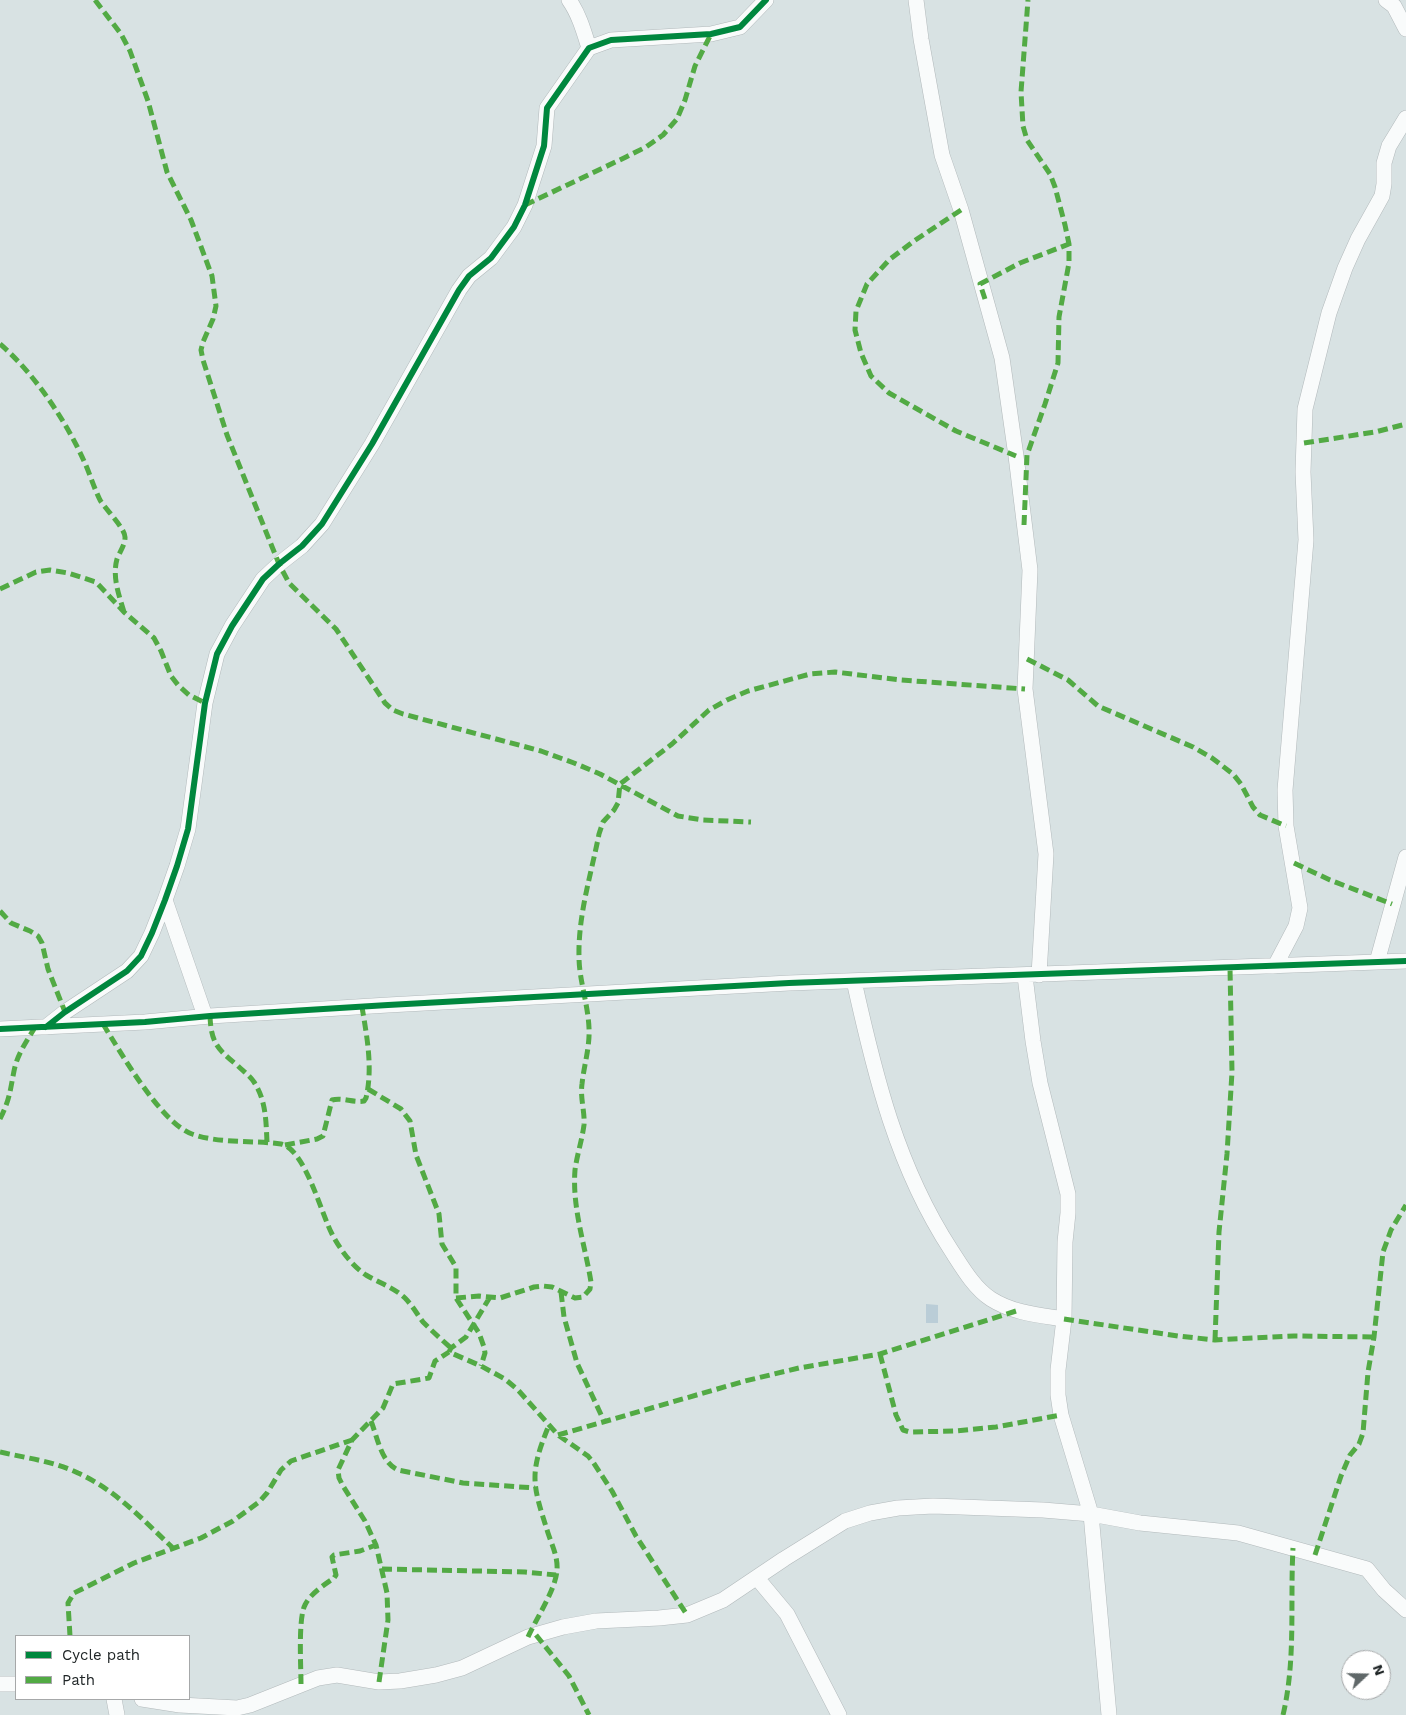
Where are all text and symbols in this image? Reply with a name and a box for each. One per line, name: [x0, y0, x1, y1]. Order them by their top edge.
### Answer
legend: [15, 1635, 190, 1700]
text: Cycle path: [62, 1646, 140, 1664]
north arrow: [1341, 1650, 1391, 1700]
text: N: [1370, 1662, 1388, 1678]
text: Path: [62, 1671, 95, 1689]

